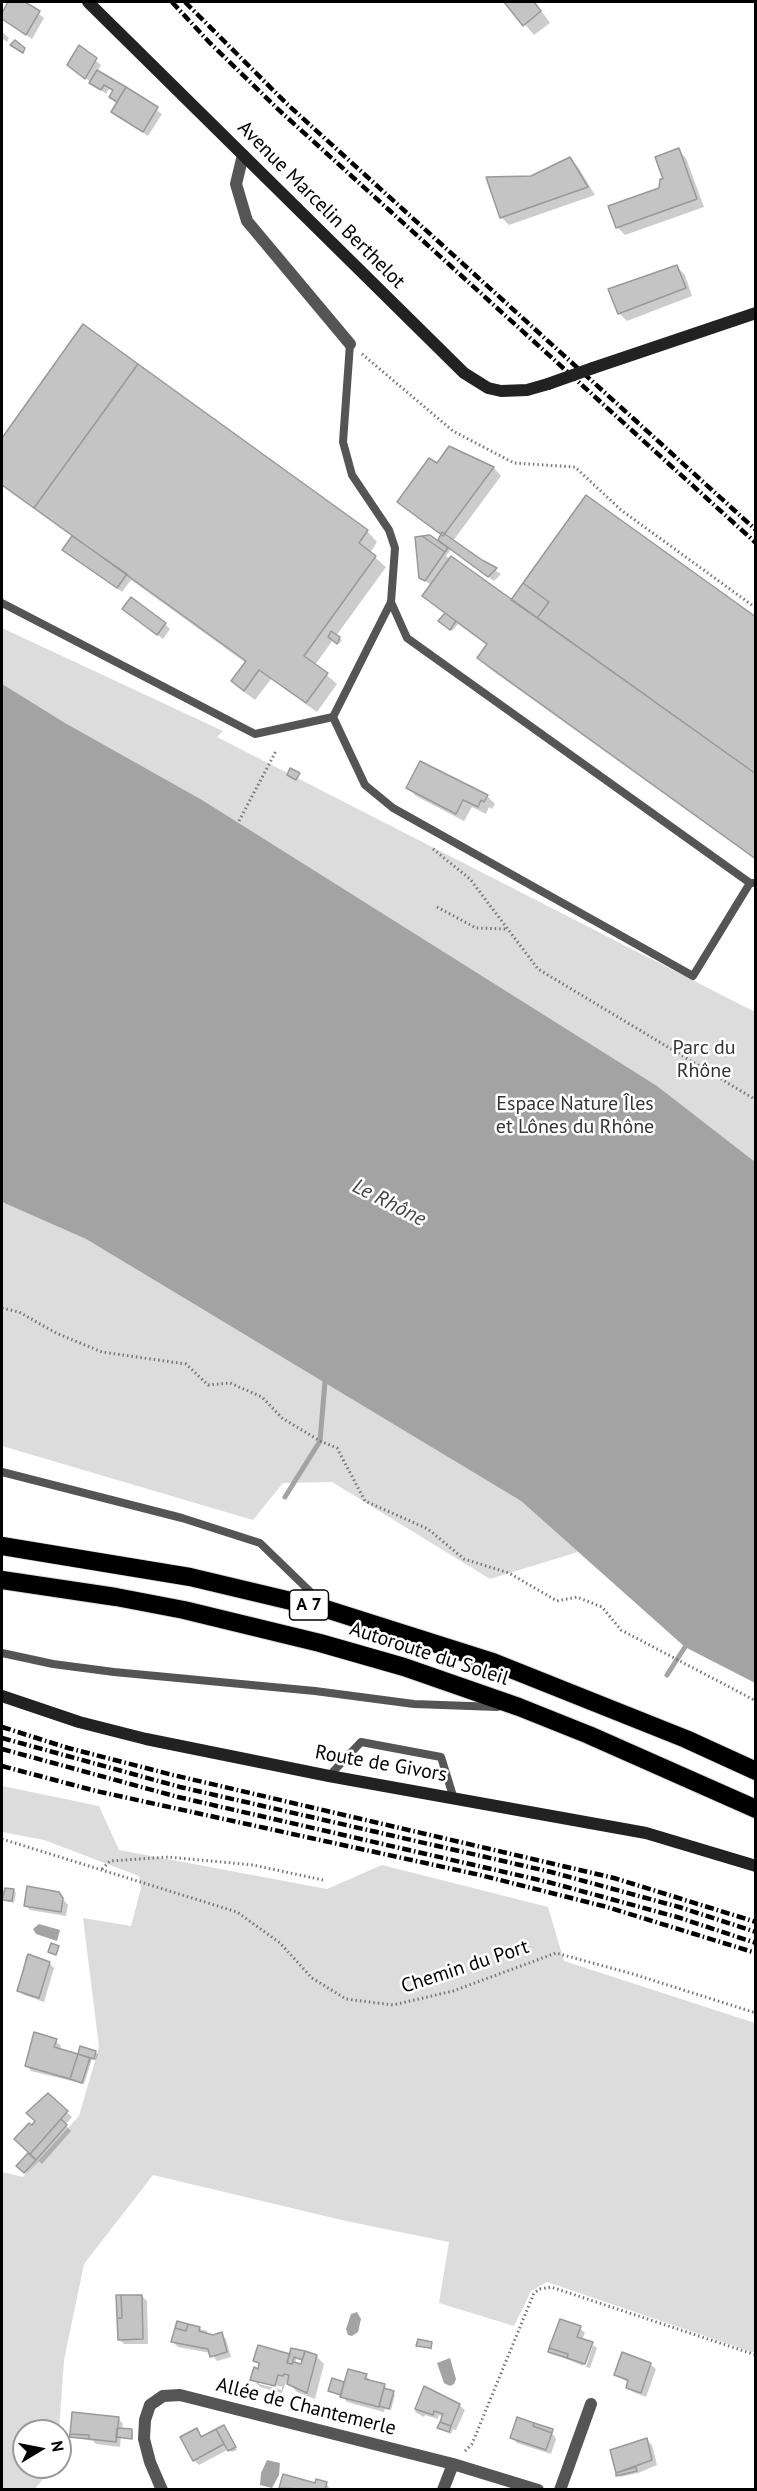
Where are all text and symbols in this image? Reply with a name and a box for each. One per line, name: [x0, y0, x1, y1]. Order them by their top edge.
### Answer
street label: Avenue Marcelin Berthelot: [232, 116, 410, 294]
park label: Parc du Rhône: [672, 1036, 736, 1083]
park label: Espace Nature Îles et Lônes du Rhône: [496, 1092, 654, 1139]
water label: Le Rhône: [348, 1174, 430, 1232]
road number: A 7: [290, 1590, 328, 1620]
street label: Autoroute du Soleil: [347, 1617, 511, 1691]
street label: Route de Givors: [313, 1741, 449, 1787]
street label: Chemin du Port: [398, 1935, 532, 1999]
street label: Allée de Chantemerle: [214, 2373, 398, 2441]
north arrow: [12, 2419, 72, 2479]
text: N: [47, 2439, 69, 2453]

